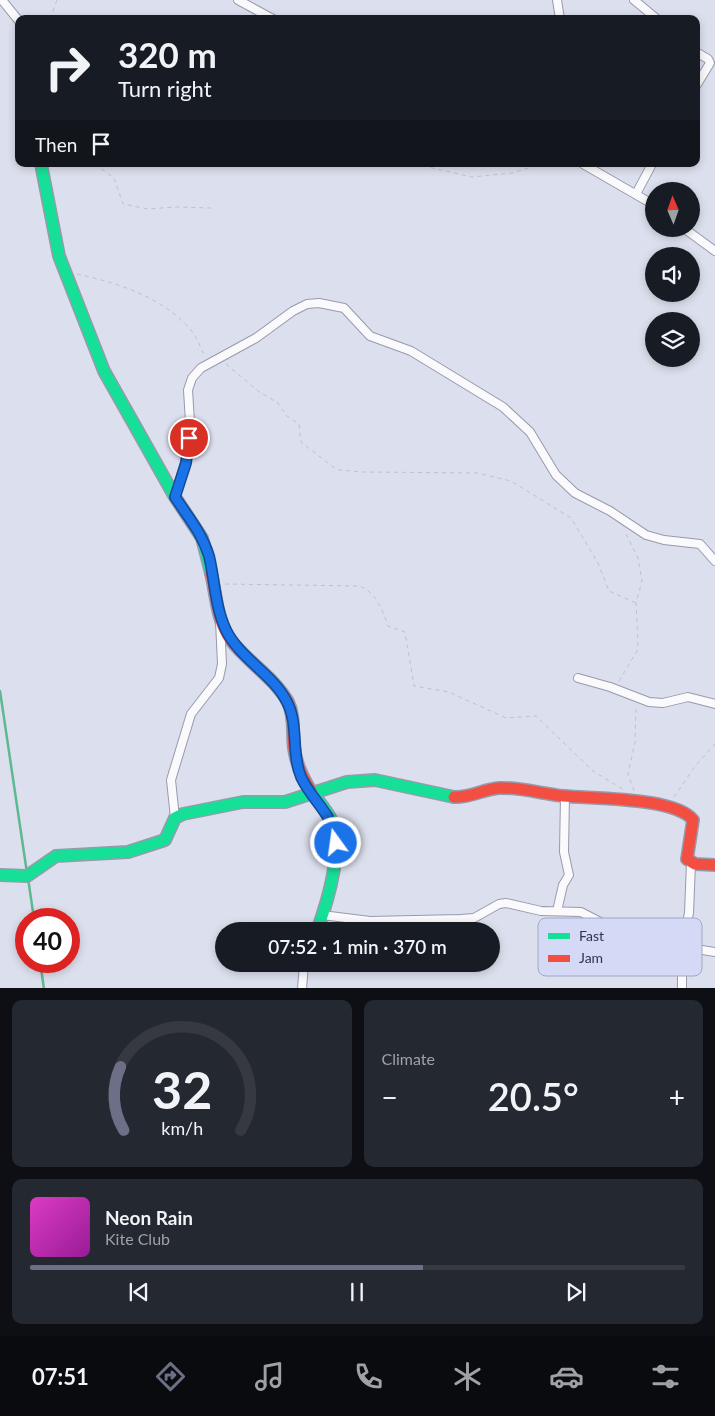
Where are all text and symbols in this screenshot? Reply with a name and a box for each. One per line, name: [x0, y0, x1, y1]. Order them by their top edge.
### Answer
text: 320 m: [118, 33, 217, 75]
icon: right: [35, 35, 100, 100]
text: Turn right: [118, 75, 212, 102]
icon: arrive: [87, 130, 115, 158]
text: Then: [35, 133, 77, 156]
north arrow: [645, 182, 700, 238]
map controls: [645, 182, 700, 367]
button: sound: [645, 247, 700, 302]
button: layers: [645, 312, 700, 367]
pin: [168, 417, 210, 459]
icon: arrive: [175, 424, 203, 452]
position arrow: [309, 816, 361, 868]
speed limit sign: 40: [15, 908, 80, 973]
legend: [538, 918, 702, 976]
text: Fast: [579, 927, 604, 944]
text: 07:52 · 1 min · 370 m: [268, 935, 447, 958]
text: Jam: [579, 949, 603, 966]
text: Climate: [382, 1049, 435, 1068]
text: 32: [152, 1058, 212, 1120]
text: 20.5°: [488, 1073, 579, 1119]
text: −: [382, 1080, 398, 1114]
text: +: [669, 1080, 685, 1114]
text: km/h: [161, 1117, 203, 1139]
text: Neon Rain: [105, 1206, 193, 1229]
text: Kite Club: [105, 1229, 170, 1248]
icon: previous: [125, 1278, 153, 1306]
icon: pause: [343, 1278, 371, 1306]
icon: next: [562, 1278, 590, 1306]
icon: directions: [153, 1359, 188, 1394]
icon: music: [252, 1359, 287, 1394]
icon: phone: [351, 1359, 386, 1394]
icon: climate: [450, 1359, 485, 1394]
icon: car: [549, 1359, 584, 1394]
icon: filters: [648, 1359, 683, 1394]
text: 07:51: [32, 1363, 89, 1390]

